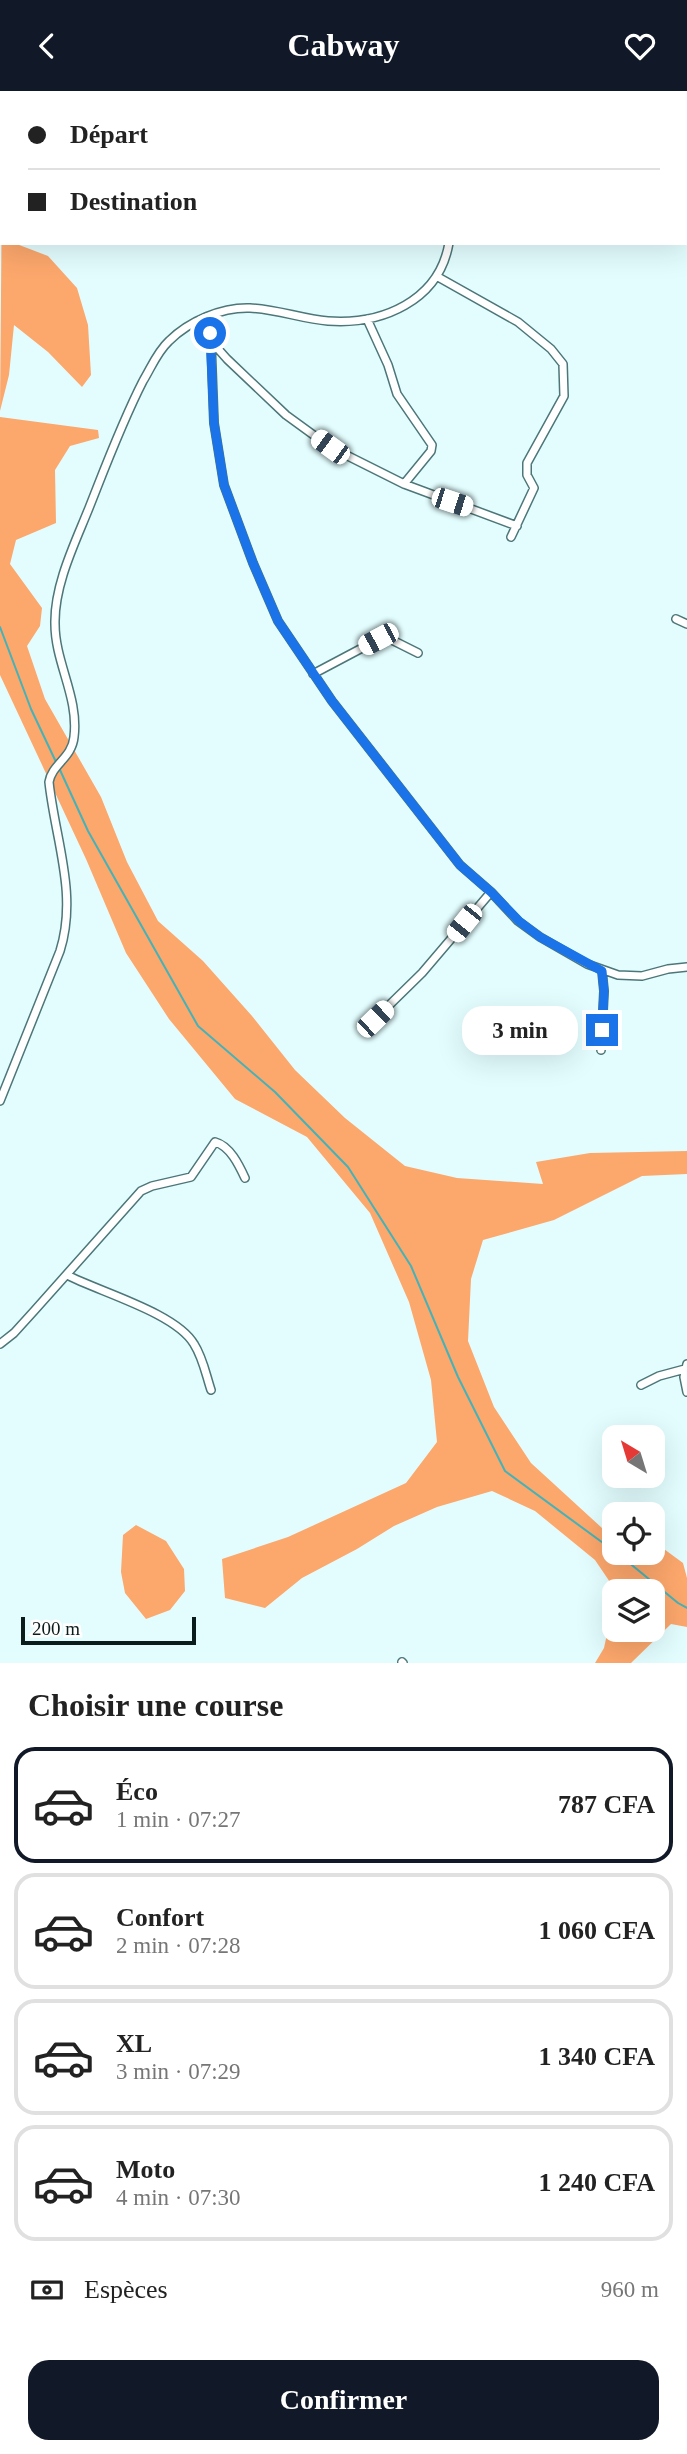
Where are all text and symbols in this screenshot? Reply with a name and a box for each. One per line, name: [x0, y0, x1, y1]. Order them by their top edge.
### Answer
icon: back: [28, 27, 66, 65]
text: Cabway: [287, 27, 400, 63]
icon: heart: [621, 27, 659, 65]
text: Départ: [70, 120, 148, 149]
text: Destination: [70, 187, 197, 216]
route start: [194, 317, 226, 349]
car: [307, 426, 354, 468]
car: [429, 486, 476, 518]
car: [355, 620, 402, 658]
car: [443, 900, 486, 946]
car: [353, 997, 398, 1041]
callout: 3 min: [462, 1005, 578, 1055]
route end: [586, 1014, 618, 1046]
text: 3 min: [492, 1018, 548, 1043]
north arrow: [602, 1425, 665, 1487]
map controls: [602, 1425, 665, 1642]
button: locate: [602, 1502, 665, 1565]
button: layers: [602, 1579, 665, 1642]
scale bar: [21, 1614, 196, 1646]
text: 200 m: [32, 1618, 80, 1639]
text: Choisir une course: [28, 1687, 283, 1723]
icon: car: [32, 1774, 95, 1837]
text: Éco: [116, 1777, 158, 1806]
text: 787 CFA: [558, 1790, 655, 1819]
text: 1 min · 07:27: [116, 1807, 241, 1832]
icon: car: [32, 1900, 95, 1963]
text: Confort: [116, 1903, 204, 1932]
text: 1 060 CFA: [538, 1916, 655, 1945]
text: 2 min · 07:28: [116, 1933, 241, 1958]
icon: car: [32, 2026, 95, 2089]
text: XL: [116, 2029, 152, 2058]
text: 1 340 CFA: [538, 2042, 655, 2071]
text: 3 min · 07:29: [116, 2059, 241, 2084]
icon: car: [32, 2152, 95, 2215]
text: Moto: [116, 2155, 175, 2184]
text: 1 240 CFA: [538, 2168, 655, 2197]
text: 4 min · 07:30: [116, 2185, 241, 2210]
icon: cash: [28, 2271, 66, 2309]
text: Espèces: [84, 2275, 168, 2304]
text: 960 m: [601, 2277, 659, 2302]
button: Confirmer: [28, 2360, 659, 2440]

